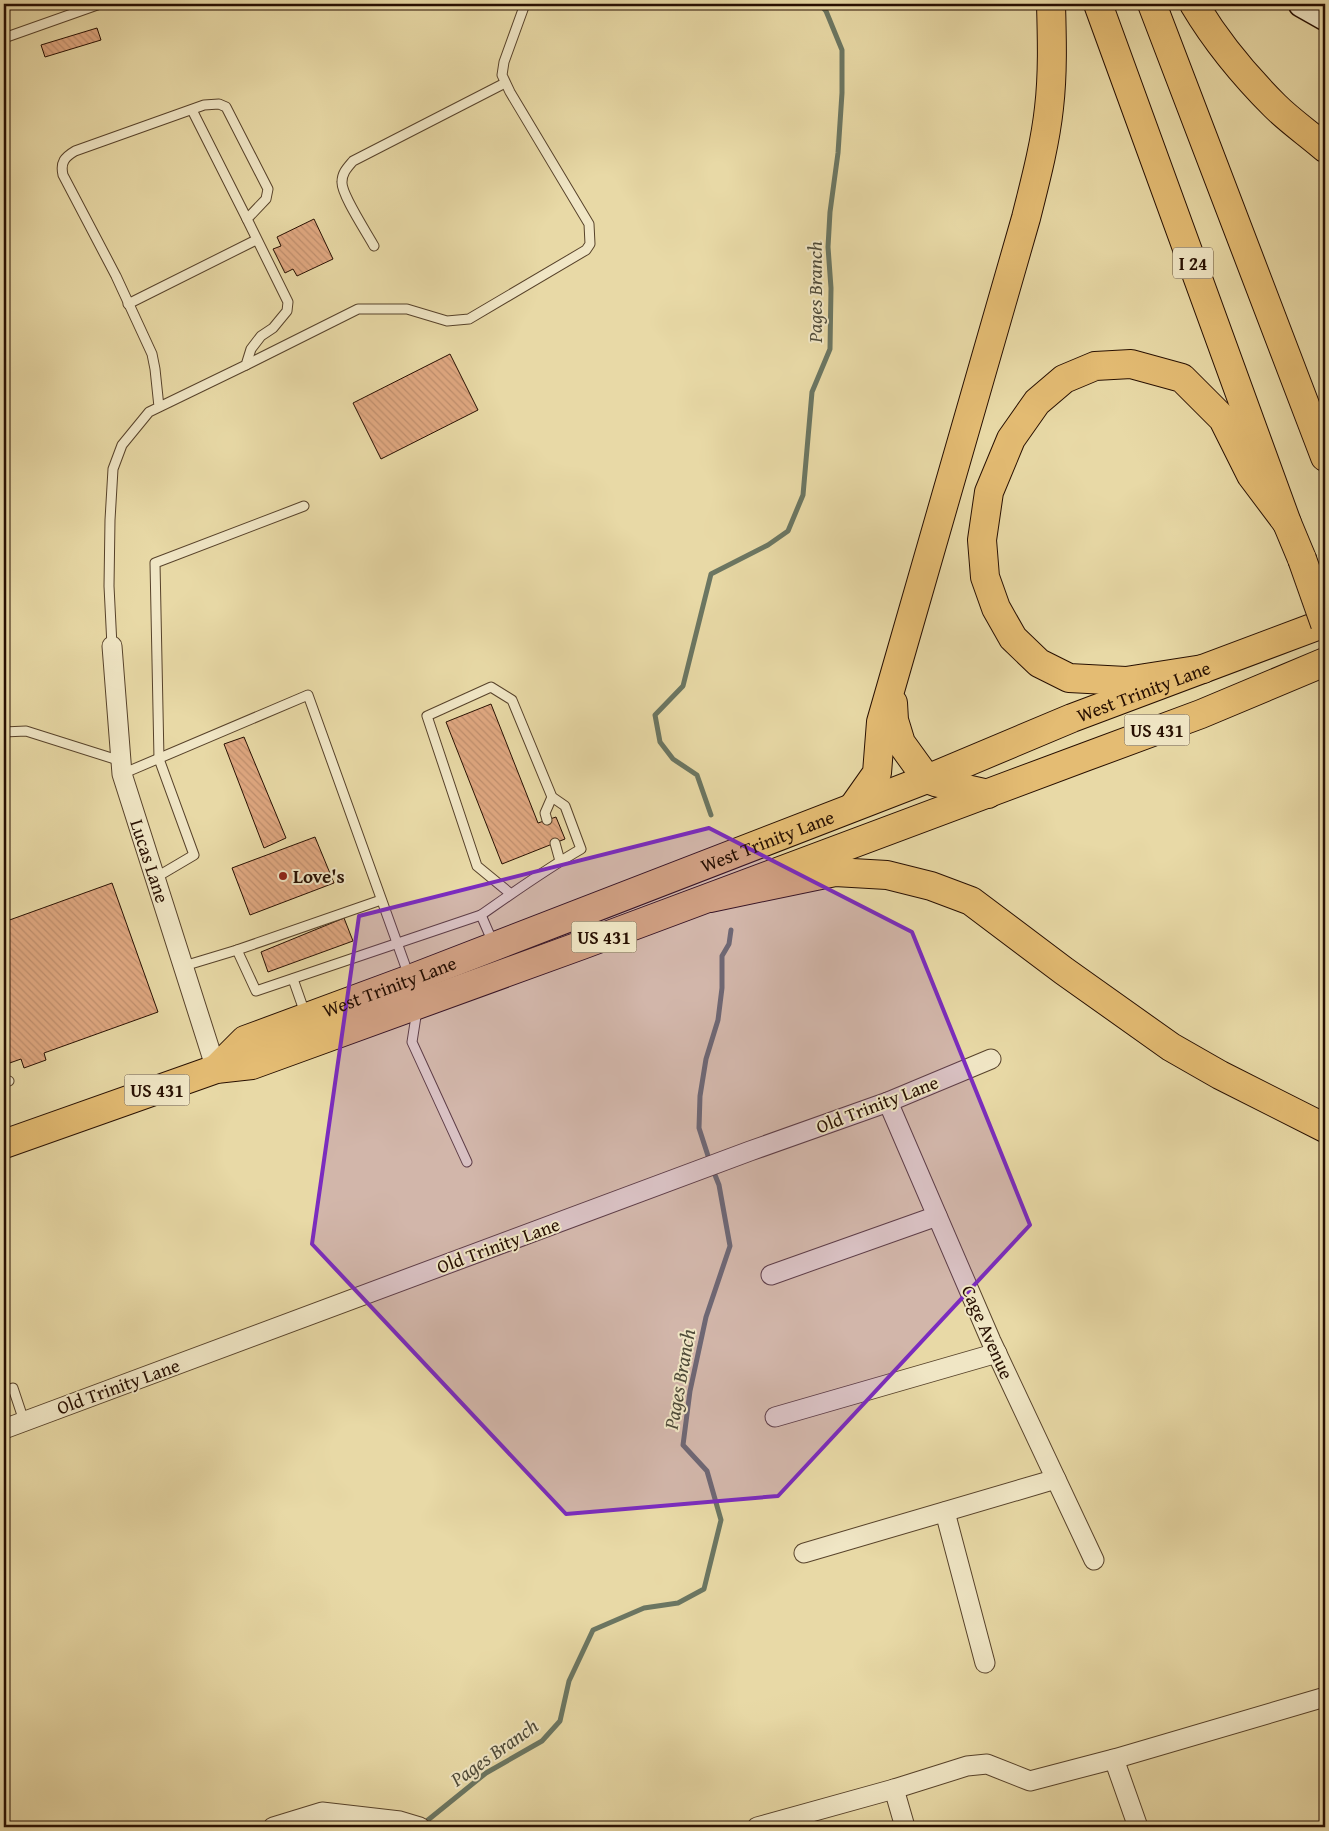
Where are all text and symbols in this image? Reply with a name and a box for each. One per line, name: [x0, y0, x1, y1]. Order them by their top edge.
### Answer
water label: Pages Branch: [800, 241, 829, 344]
road number: I 24: [1173, 248, 1213, 278]
street label: West Trinity Lane: [1073, 653, 1214, 729]
road number: US 431: [1124, 714, 1190, 746]
street label: West Trinity Lane: [697, 802, 838, 879]
street label: Lucas Lane: [123, 816, 177, 907]
place label: Love's: [293, 862, 345, 890]
marker: Love's: [277, 870, 289, 882]
road number: US 431: [572, 922, 636, 952]
street label: West Trinity Lane: [319, 948, 460, 1024]
street label: Old Trinity Lane: [812, 1068, 942, 1140]
road number: US 431: [124, 1074, 190, 1106]
street label: Old Trinity Lane: [433, 1210, 564, 1280]
street label: Cage Avenue: [955, 1281, 1021, 1384]
water label: Pages Branch: [656, 1327, 702, 1432]
street label: Old Trinity Lane: [53, 1351, 184, 1421]
water label: Pages Branch: [443, 1711, 544, 1794]

